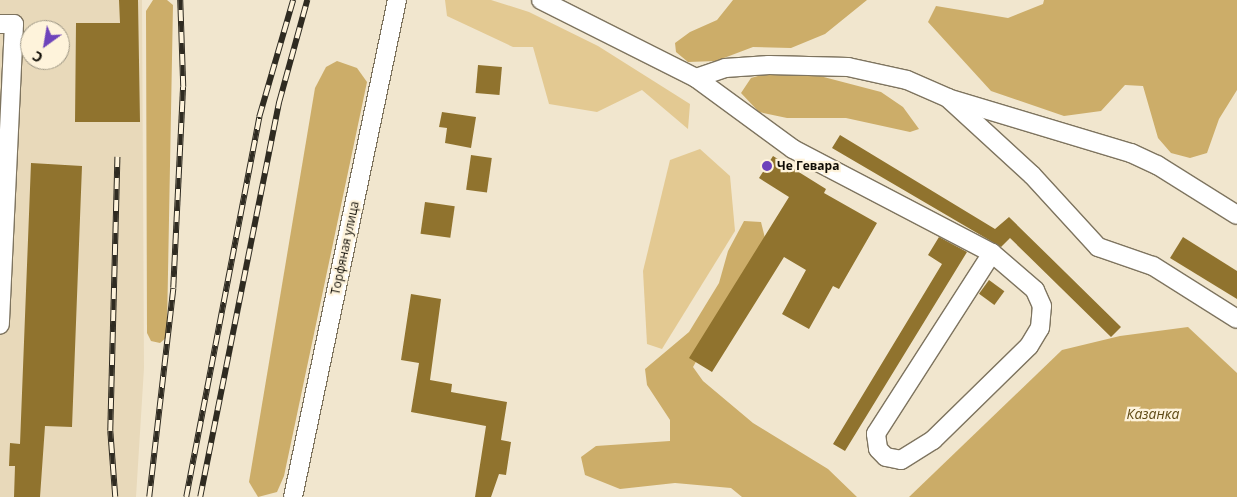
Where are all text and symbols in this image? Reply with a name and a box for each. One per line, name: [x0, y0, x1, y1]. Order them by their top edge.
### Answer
north arrow: [20, 20, 70, 70]
text: С: [29, 47, 46, 68]
place label: Че Гевара: [777, 159, 839, 173]
marker: Че Гевара: [761, 160, 773, 172]
street label: Торфяная улица: [328, 200, 362, 296]
water label: Казанка: [1127, 406, 1179, 422]

